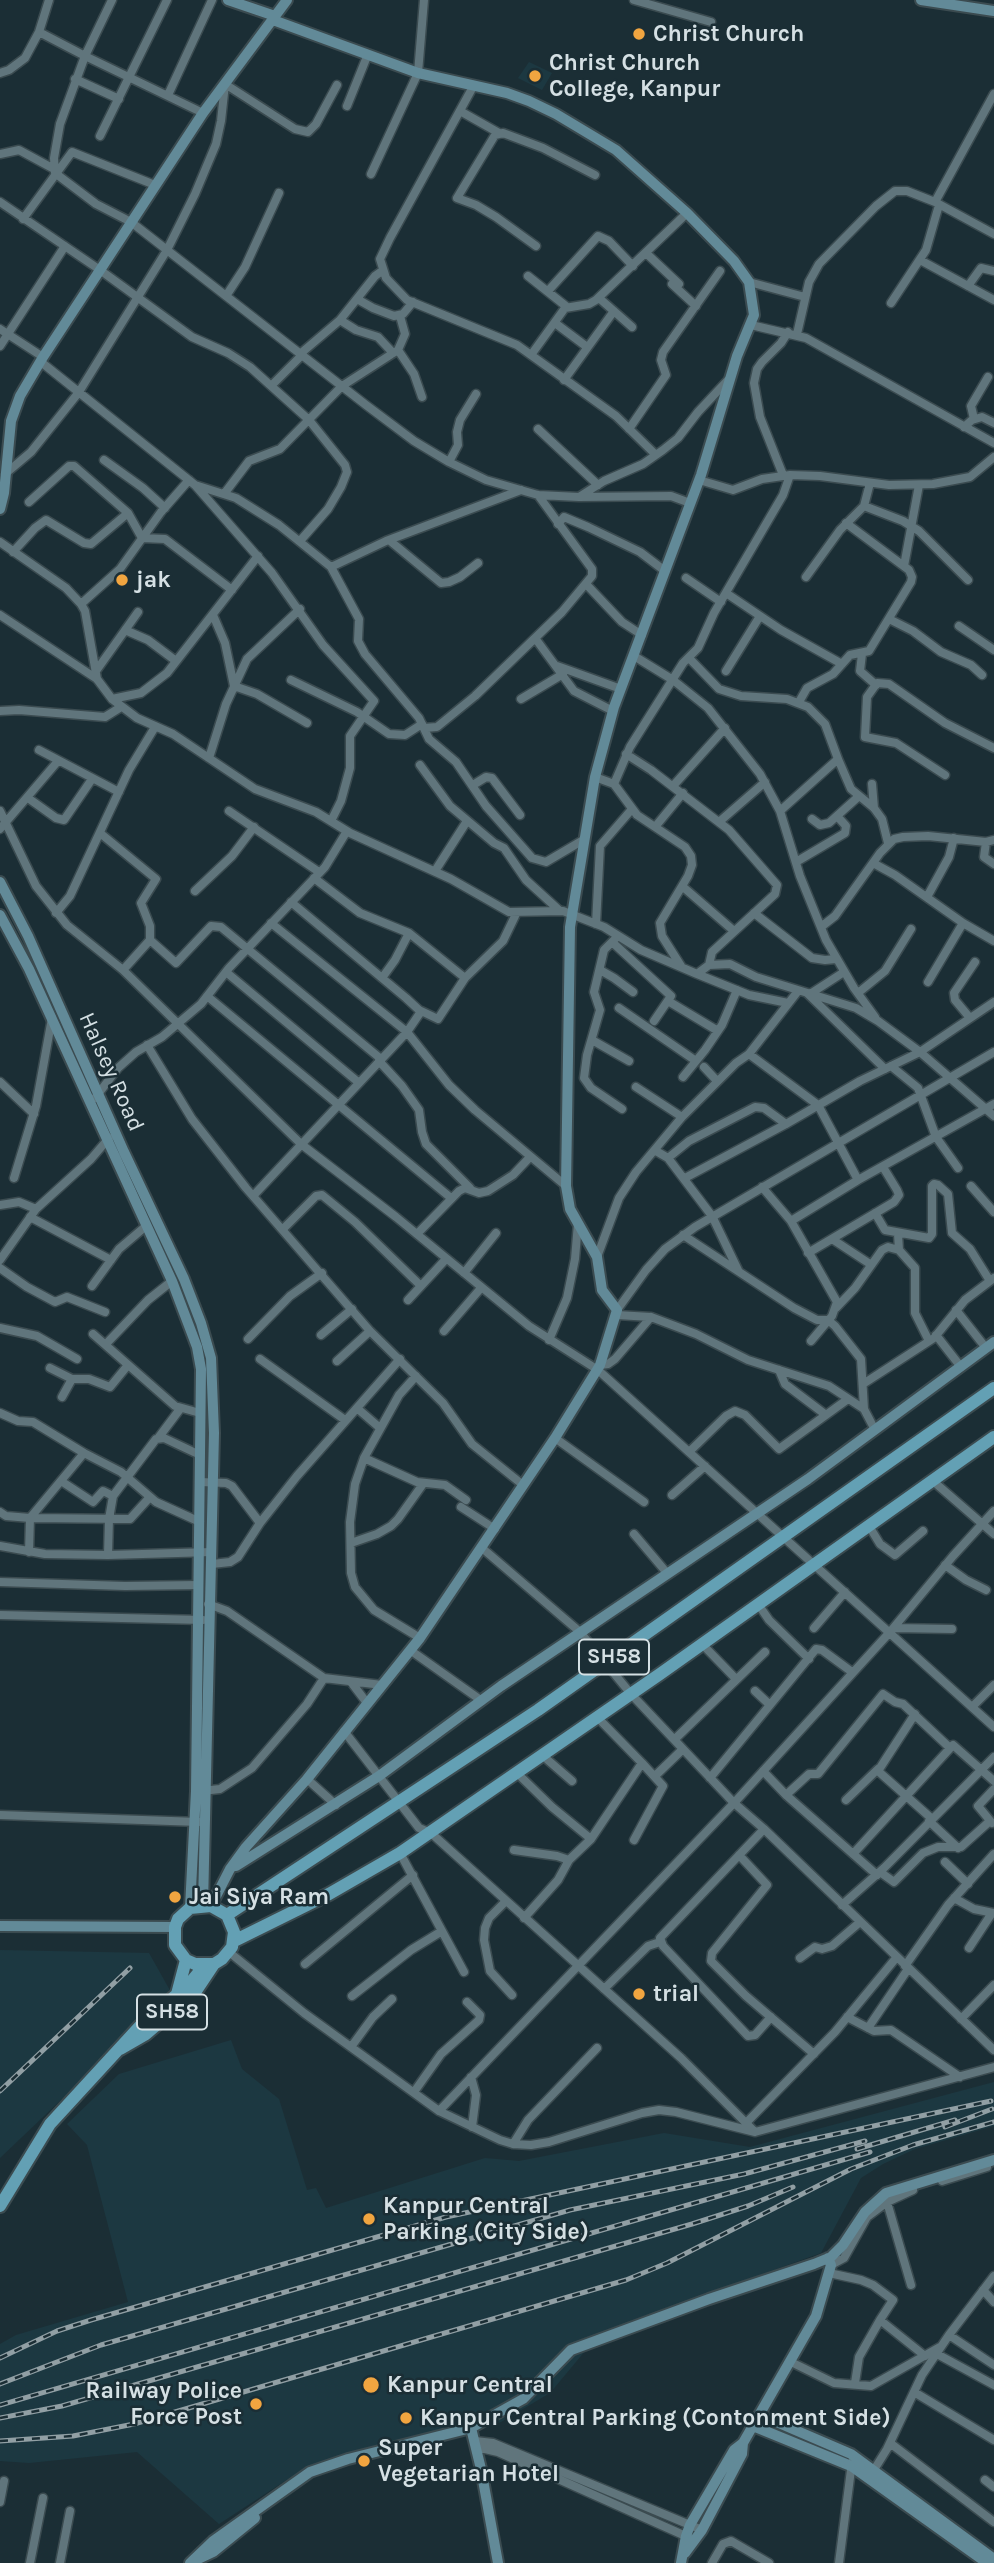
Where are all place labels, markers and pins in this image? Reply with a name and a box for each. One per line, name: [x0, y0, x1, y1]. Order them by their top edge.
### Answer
place label: Christ Church: [653, 20, 804, 48]
marker: Christ Church: [631, 26, 647, 42]
place label: Christ Church College, Kanpur: [549, 49, 720, 103]
marker: Christ Church College, Kanpur: [527, 68, 543, 84]
place label: jak: [136, 566, 171, 594]
marker: jak: [114, 572, 130, 588]
place label: Jai Siya Ram: [189, 1883, 329, 1911]
marker: Jai Siya Ram: [167, 1889, 183, 1905]
place label: trial: [653, 1980, 699, 2008]
marker: trial: [631, 1986, 647, 2002]
place label: Kanpur Central Parking (City Side): [383, 2192, 589, 2246]
marker: Kanpur Central Parking (City Side): [361, 2211, 377, 2227]
place label: Kanpur Central: [387, 2371, 553, 2399]
marker: Kanpur Central: [361, 2375, 381, 2395]
place label: Railway Police Force Post: [86, 2377, 242, 2431]
marker: Railway Police Force Post: [248, 2396, 264, 2412]
place label: Kanpur Central Parking (Contonment Side): [420, 2404, 891, 2432]
marker: Kanpur Central Parking (Contonment Side): [398, 2410, 414, 2426]
place label: Super Vegetarian Hotel: [378, 2434, 559, 2488]
marker: Super Vegetarian Hotel: [356, 2453, 372, 2469]

